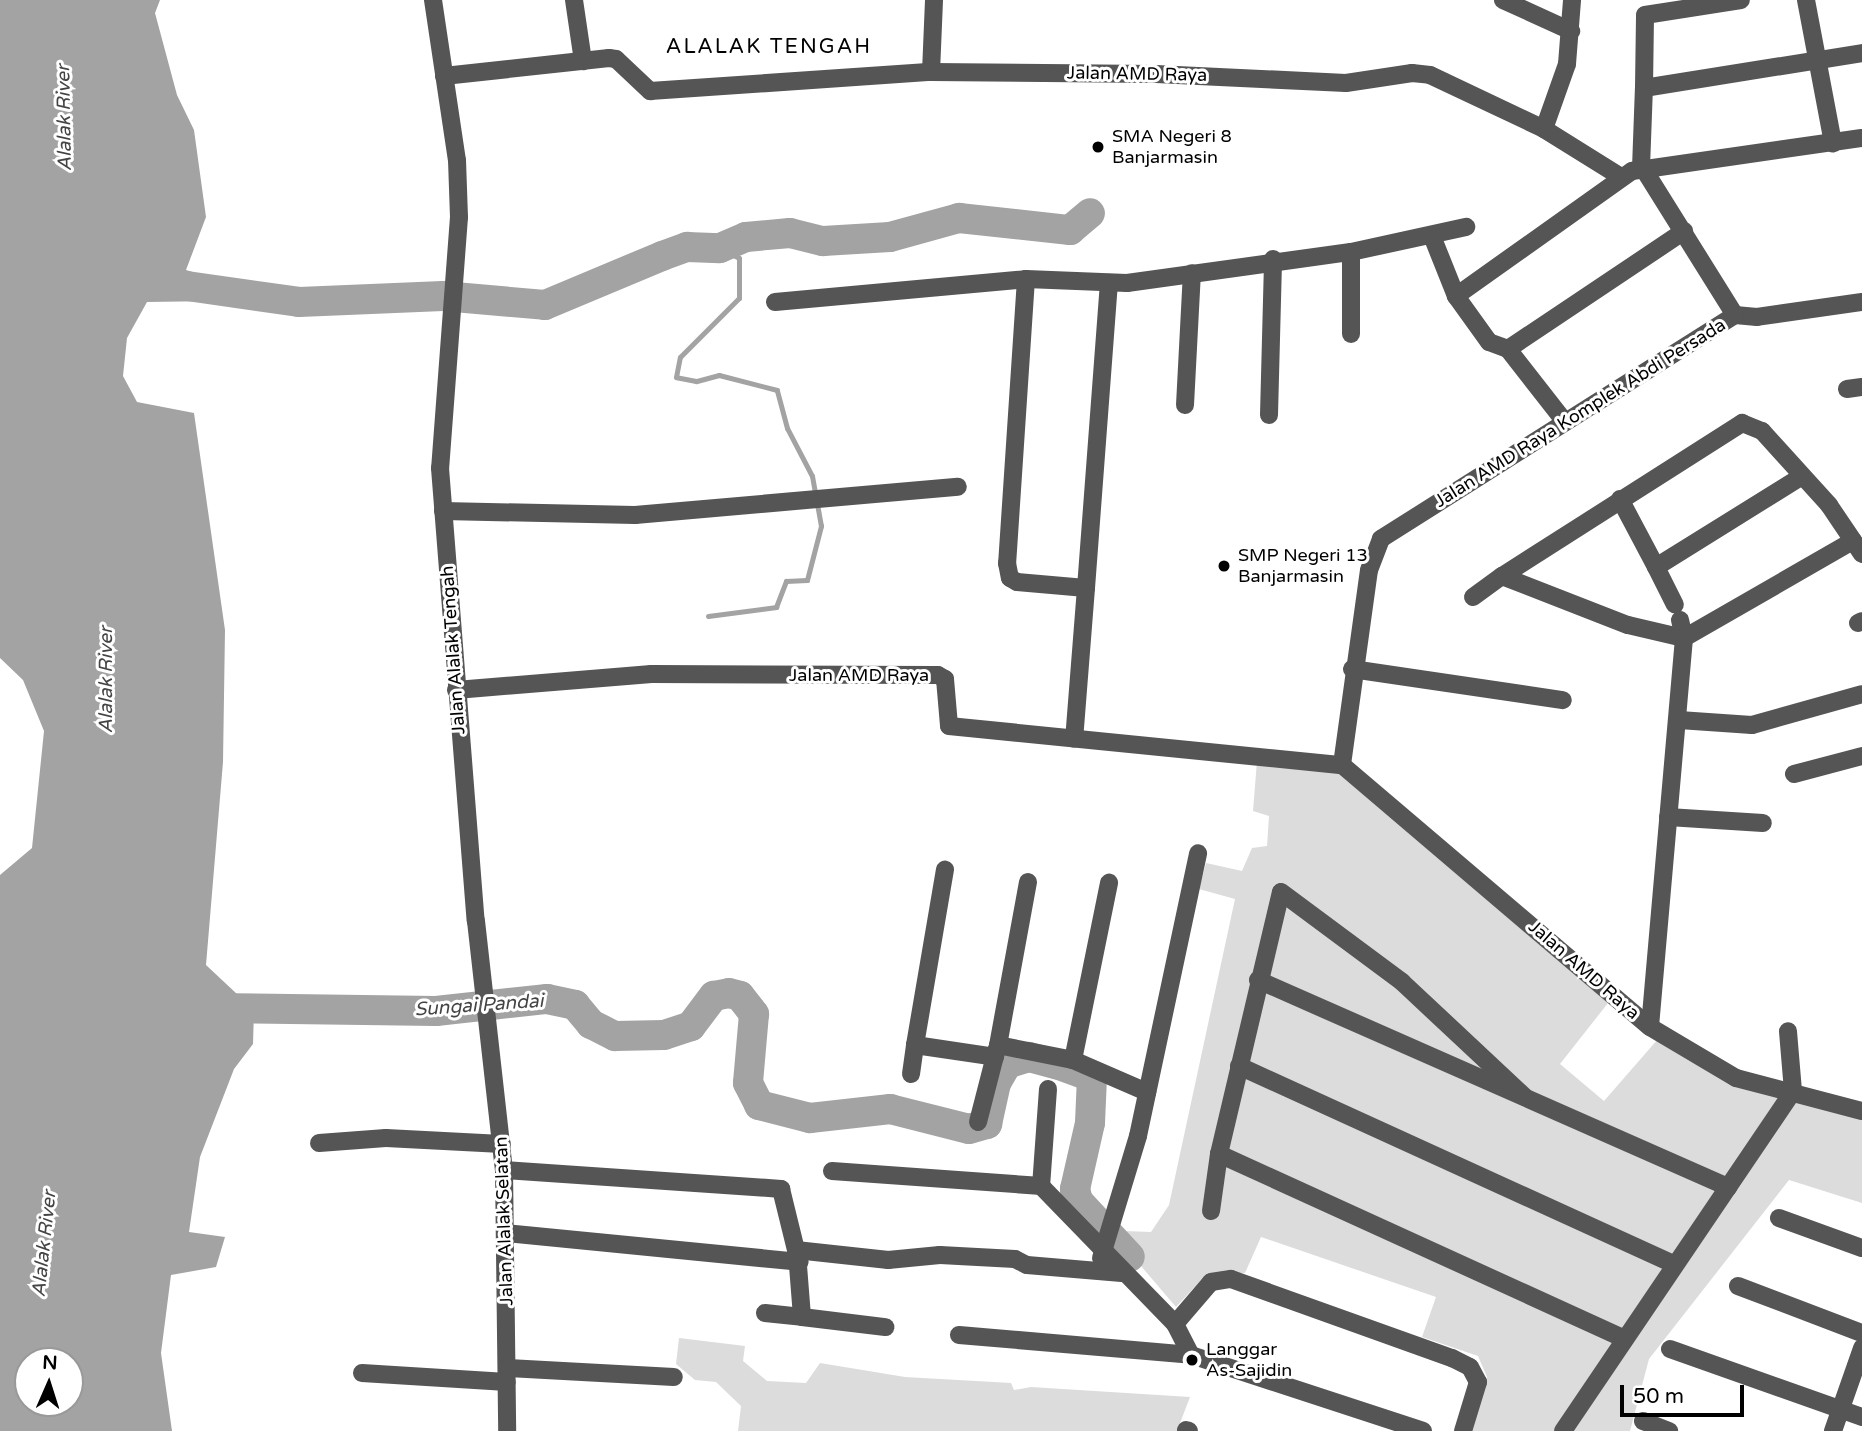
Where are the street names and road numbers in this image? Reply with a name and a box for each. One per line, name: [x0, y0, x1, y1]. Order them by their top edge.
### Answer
street label: Jalan AMD Raya: [1067, 62, 1207, 86]
street label: Jalan AMD Raya Komplek Abdi Persada: [1430, 314, 1730, 512]
street label: Jalan Alalak Tengah: [436, 565, 470, 735]
street label: Jalan AMD Raya: [789, 664, 929, 686]
street label: Jalan AMD Raya: [1524, 916, 1644, 1024]
street label: Jalan Alalak Selatan: [490, 1136, 518, 1306]

